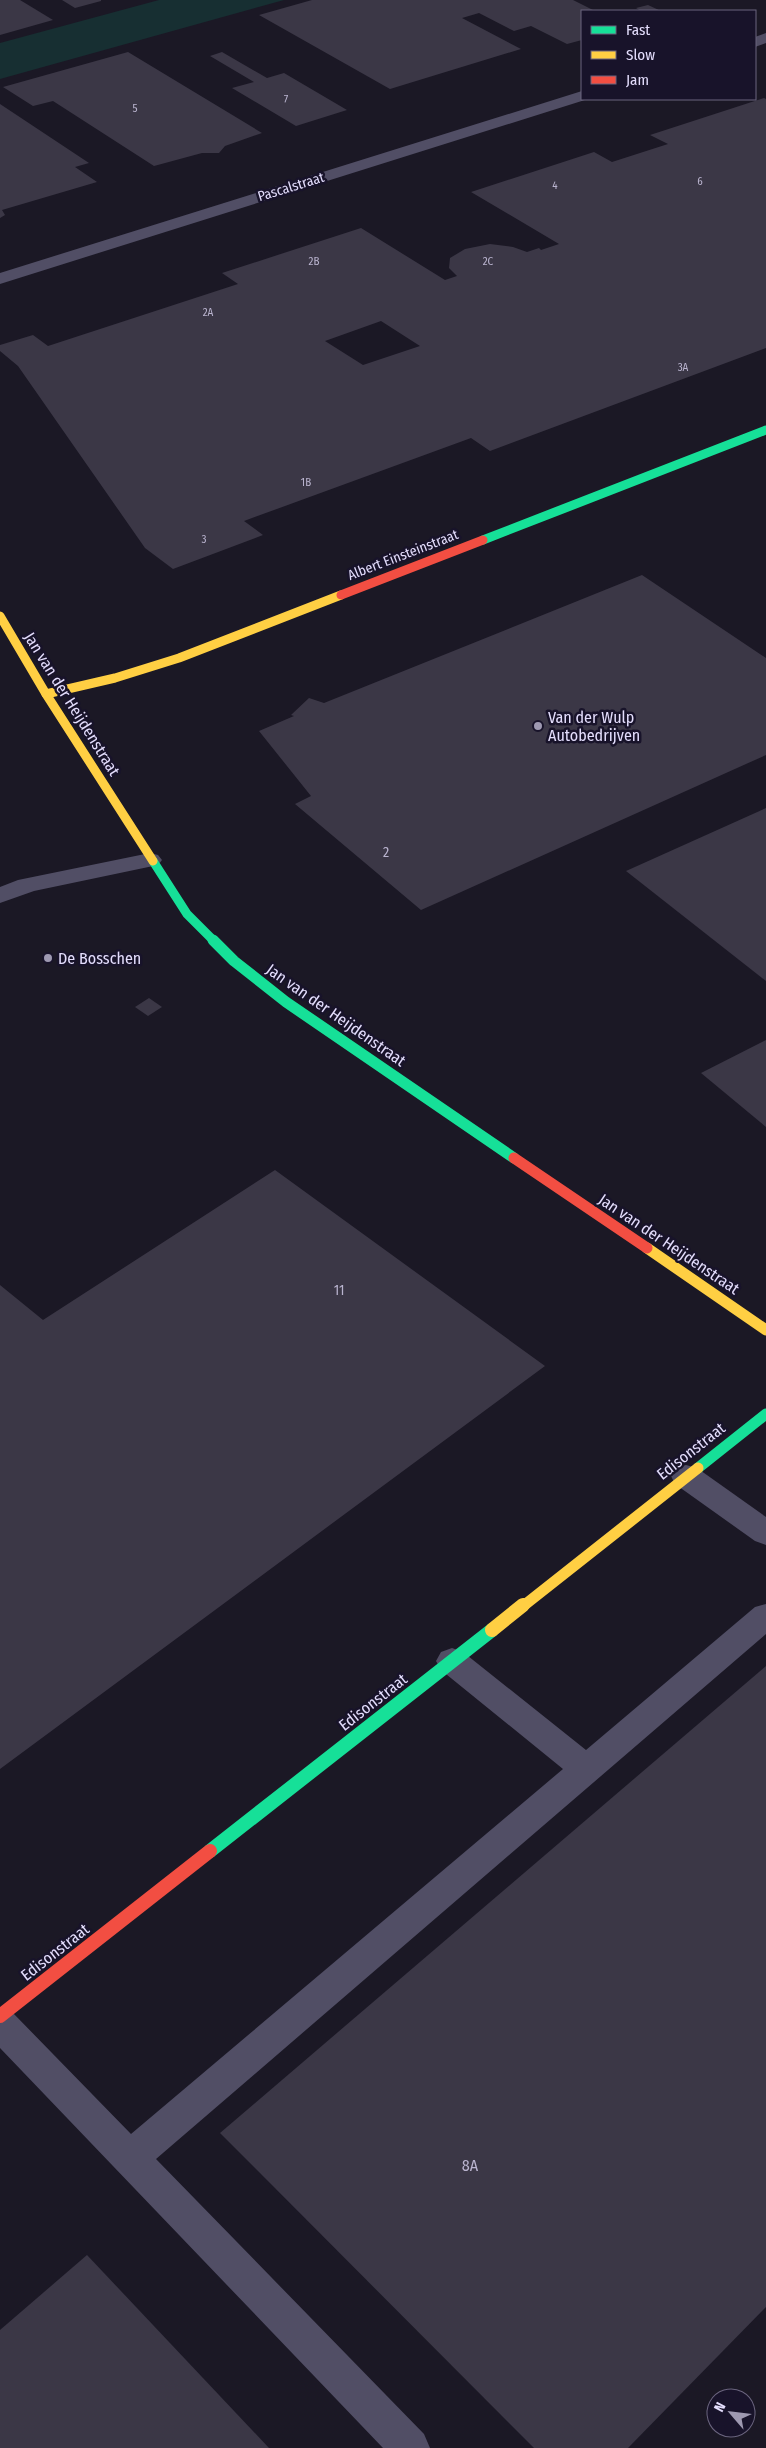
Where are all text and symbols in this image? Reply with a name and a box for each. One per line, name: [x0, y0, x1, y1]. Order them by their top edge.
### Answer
legend: [581, 10, 756, 100]
text: Fast: [626, 21, 650, 39]
text: Slow: [626, 46, 655, 64]
text: Jam: [626, 71, 649, 89]
house number: 7: [284, 93, 289, 106]
house number: 5: [132, 102, 138, 115]
street label: Pascalstraat: [256, 169, 327, 205]
house number: 6: [697, 175, 703, 188]
house number: 4: [552, 179, 558, 192]
house number: 2B: [309, 255, 319, 268]
house number: 2C: [483, 255, 494, 268]
house number: 2A: [203, 306, 214, 319]
house number: 3A: [678, 361, 689, 374]
house number: 1B: [301, 476, 311, 489]
street label: Albert Einsteinstraat: [345, 526, 461, 584]
house number: 3: [202, 533, 207, 546]
street label: Jan van der Heijdenstraat: [20, 629, 124, 780]
place label: Van der Wulp Autobedrijven: [548, 708, 640, 745]
marker: Van der Wulp Autobedrijven: [532, 720, 544, 732]
house number: 2: [383, 844, 389, 861]
place label: De Bosschen: [58, 949, 141, 968]
marker: De Bosschen: [42, 952, 54, 964]
street label: Jan van der Heijdenstraat: [263, 960, 410, 1071]
street label: Jan van der Heijdenstraat: [595, 1190, 744, 1299]
house number: 11: [334, 1282, 344, 1299]
street label: Edisonstraat: [653, 1418, 730, 1484]
street label: Edisonstraat: [335, 1669, 412, 1735]
street label: Edisonstraat: [17, 1919, 94, 1985]
house number: 8A: [462, 2156, 479, 2175]
north arrow: [706, 2388, 756, 2438]
text: N: [710, 2399, 729, 2415]

